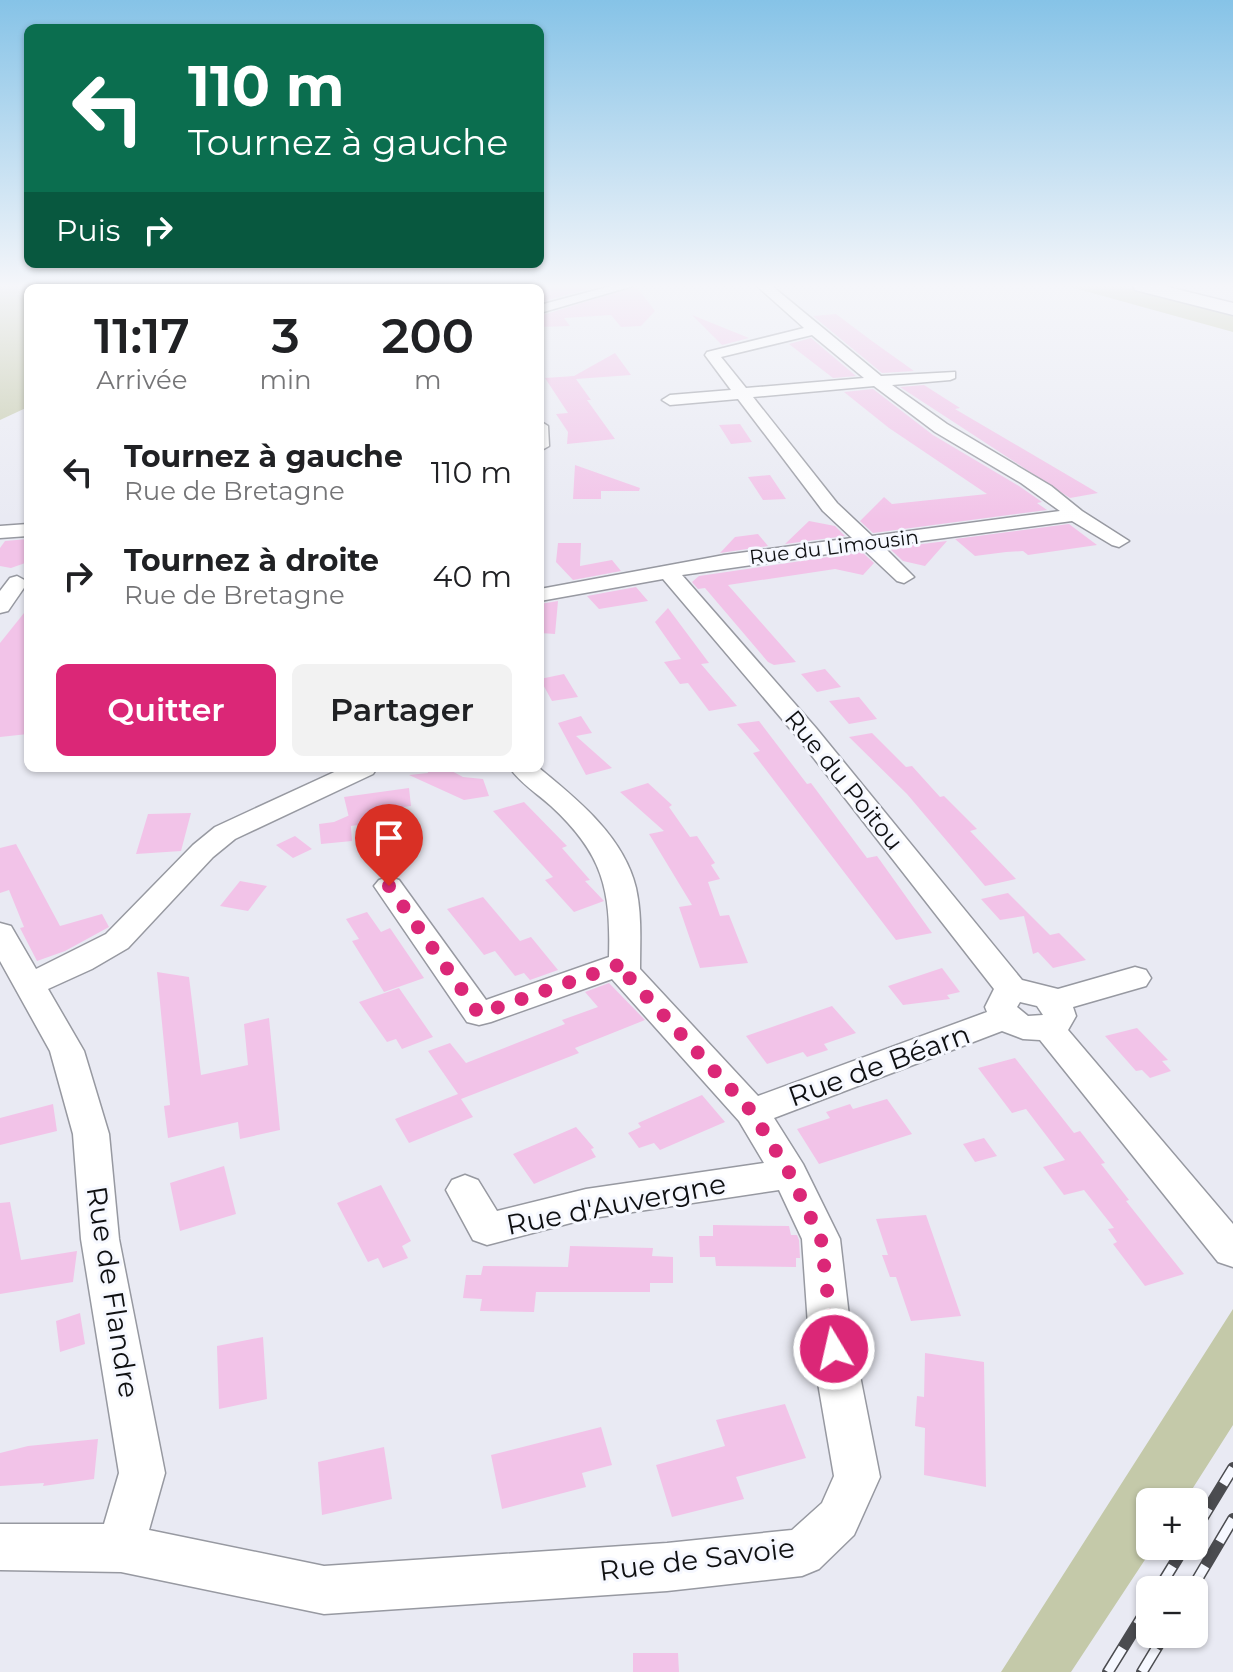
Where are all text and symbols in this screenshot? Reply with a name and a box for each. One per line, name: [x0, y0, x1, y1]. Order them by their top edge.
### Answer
text: 110 m: [188, 52, 345, 120]
icon: left: [56, 56, 160, 160]
text: Tournez à gauche: [188, 120, 508, 164]
icon: right: [136, 208, 180, 252]
text: Puis: [56, 212, 120, 249]
text: 11:17: [94, 307, 190, 365]
text: 3: [272, 307, 300, 365]
text: 200: [382, 307, 474, 365]
text: Arrivée: [96, 364, 187, 396]
text: min: [260, 364, 312, 396]
text: m: [414, 364, 442, 396]
text: Tournez à gauche: [124, 438, 403, 475]
icon: left: [56, 450, 100, 494]
text: 110 m: [431, 454, 512, 491]
text: Rue de Bretagne: [124, 475, 345, 507]
street label: Rue du Limousin: [748, 525, 920, 569]
text: Tournez à droite: [124, 542, 379, 579]
icon: right: [56, 554, 100, 598]
text: 40 m: [433, 558, 512, 595]
text: Rue de Bretagne: [124, 579, 345, 611]
button: Quitter: [56, 664, 276, 756]
button: Partager: [292, 664, 512, 756]
street label: Rue du Poitou: [779, 704, 909, 856]
pin: [355, 804, 423, 886]
icon: arrive: [367, 816, 411, 860]
street label: Rue de Béarn: [784, 1016, 974, 1114]
street label: Rue d'Auvergne: [503, 1166, 729, 1242]
street label: Rue de Flandre: [79, 1184, 147, 1400]
position arrow: [792, 1307, 876, 1391]
map controls: [1136, 1488, 1208, 1648]
button: +: [1136, 1488, 1208, 1560]
street label: Rue de Savoie: [597, 1530, 797, 1588]
button: −: [1136, 1576, 1208, 1648]

